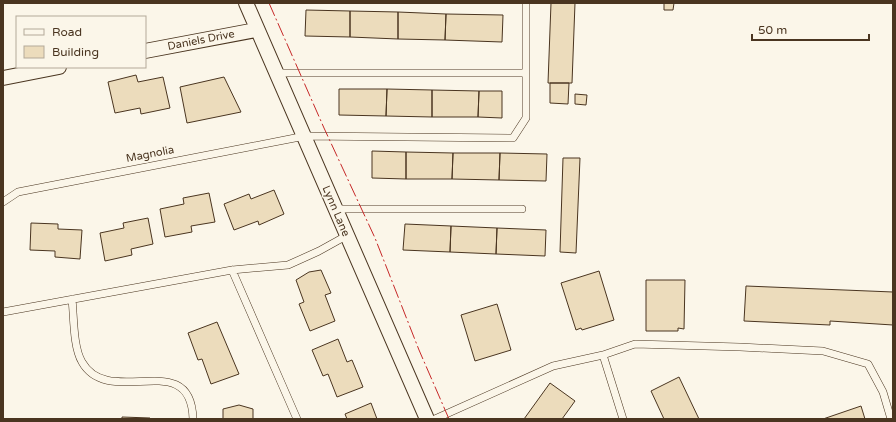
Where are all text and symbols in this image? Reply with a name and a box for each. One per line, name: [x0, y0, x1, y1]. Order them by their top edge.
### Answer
legend: [16, 16, 146, 68]
scale bar: [752, 16, 869, 42]
text: 50 m: [758, 23, 787, 37]
text: Road: [52, 25, 82, 39]
street label: Daniels Drive: [166, 27, 236, 53]
text: Building: [52, 45, 99, 59]
street label: Magnolia: [125, 143, 175, 165]
street label: Lynn Lane: [319, 184, 353, 238]

